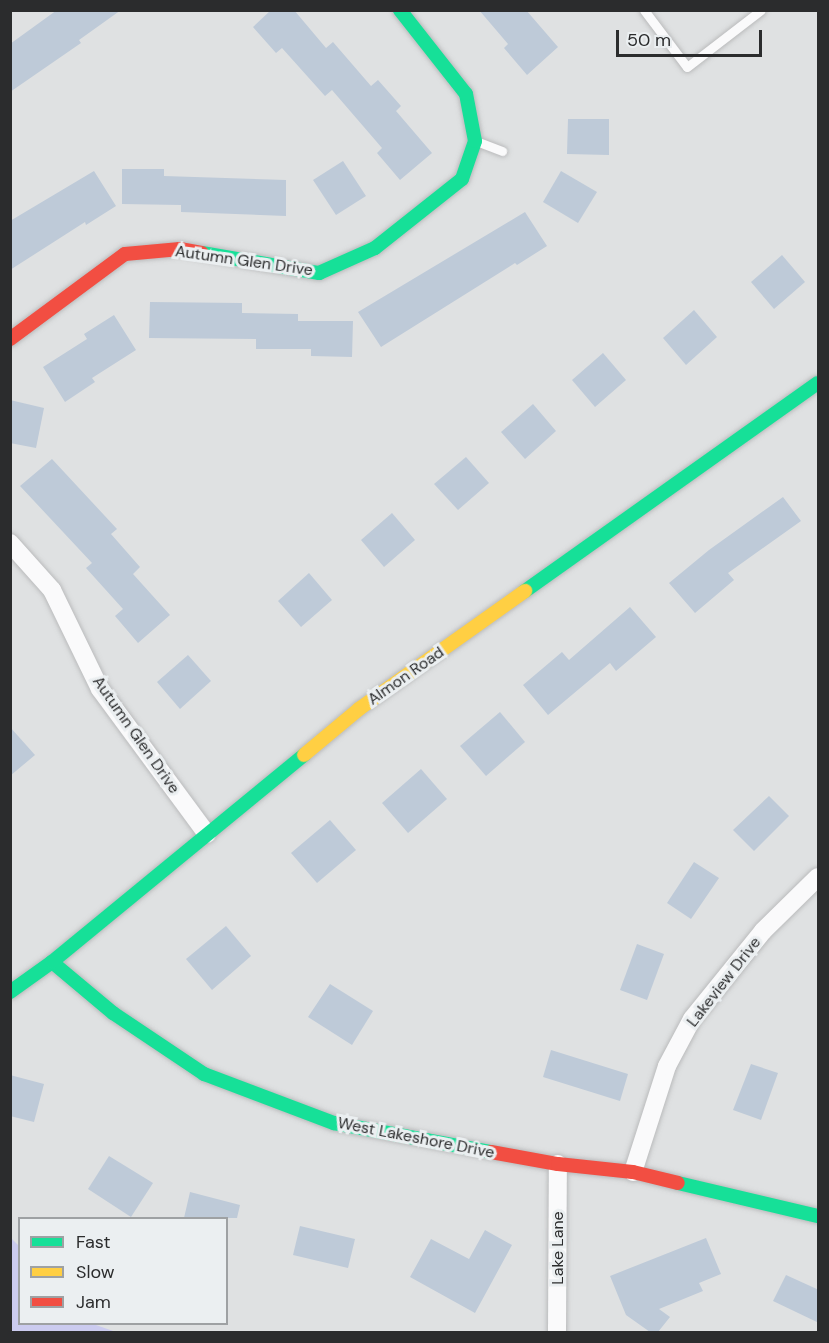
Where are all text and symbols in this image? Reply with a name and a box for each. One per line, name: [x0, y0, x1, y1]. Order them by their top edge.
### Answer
scale bar: [619, 18, 764, 56]
text: 50 m: [627, 28, 671, 52]
street label: Autumn Glen Drive: [174, 242, 314, 280]
street label: Almon Road: [364, 643, 448, 709]
street label: Autumn Glen Drive: [88, 673, 184, 797]
street label: Lakeview Drive: [683, 933, 765, 1031]
street label: West Lakeshore Drive: [336, 1113, 496, 1163]
street label: Lake Lane: [548, 1211, 568, 1285]
legend: [18, 1217, 228, 1325]
text: Fast: [76, 1230, 111, 1254]
text: Slow: [76, 1260, 115, 1284]
text: Jam: [76, 1290, 111, 1314]

